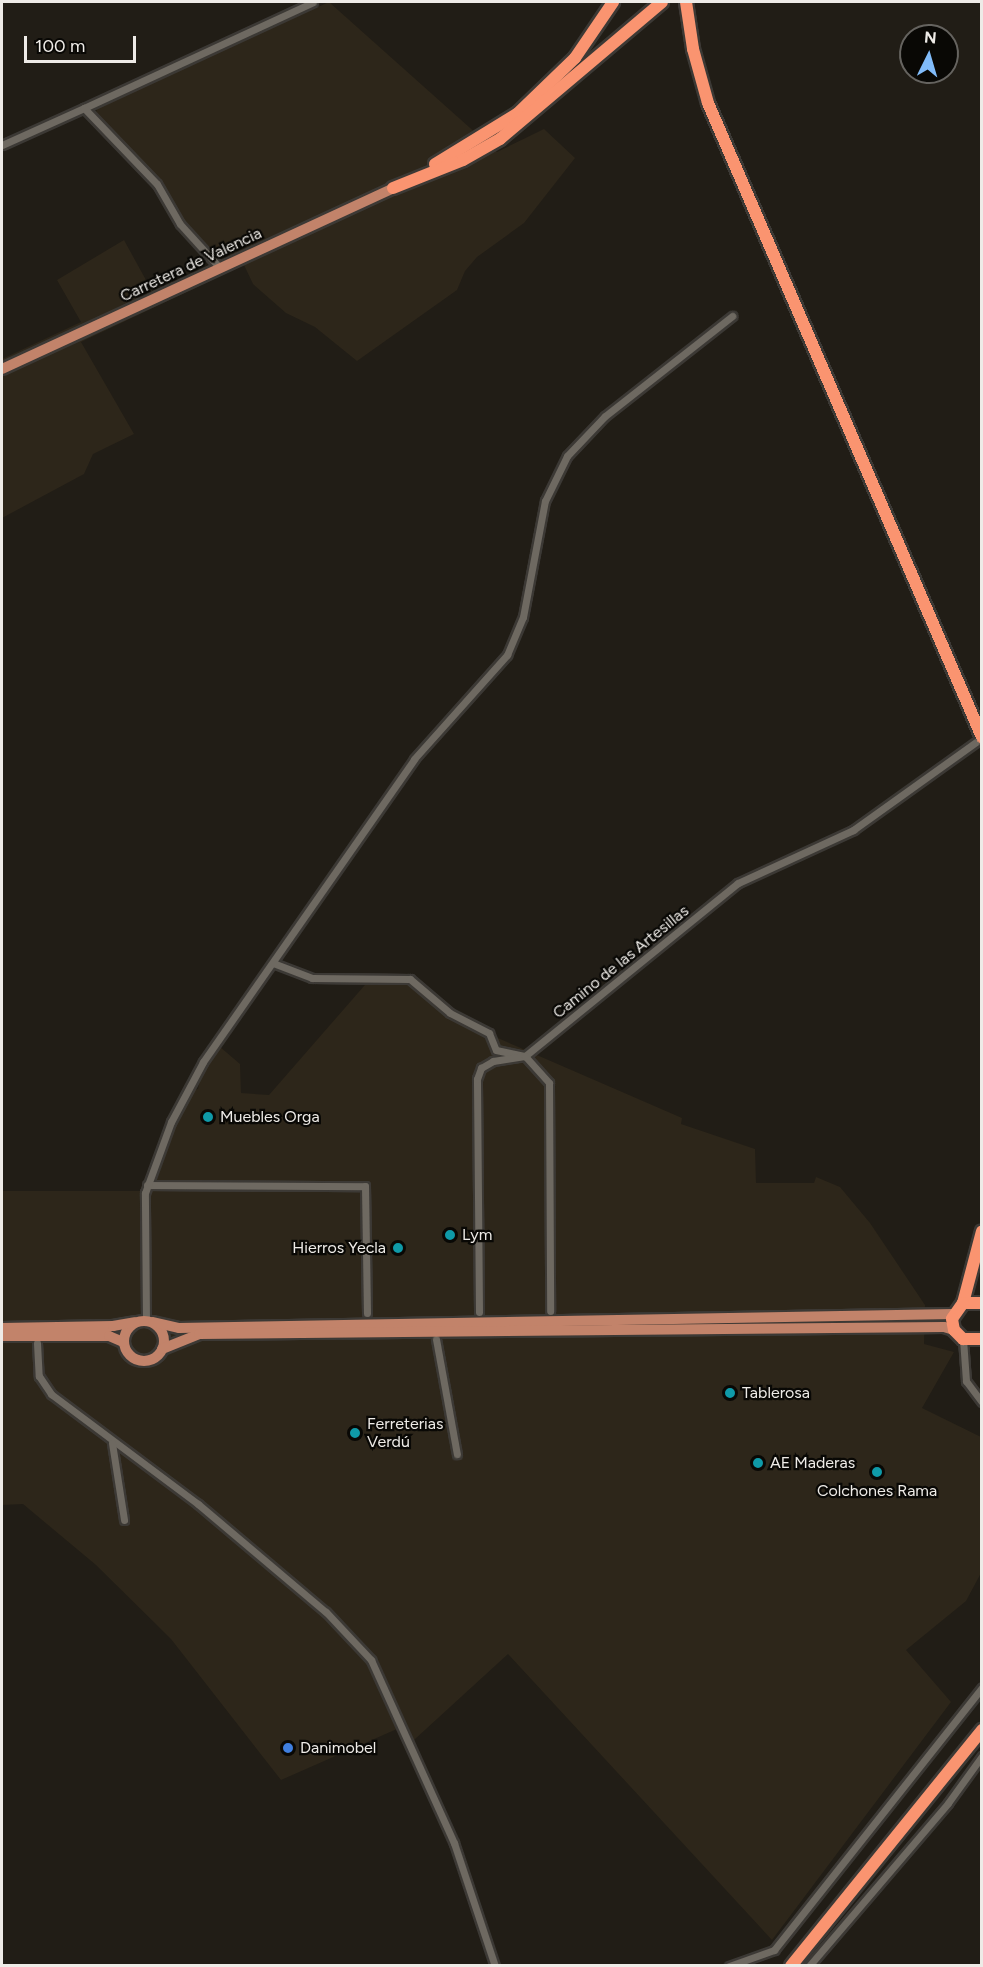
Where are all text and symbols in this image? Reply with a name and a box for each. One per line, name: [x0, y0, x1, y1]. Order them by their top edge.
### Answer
scale bar: [27, 24, 140, 62]
north arrow: [899, 24, 959, 84]
text: N: [923, 28, 937, 48]
text: 100 m: [35, 35, 85, 57]
street label: Carretera de Valencia: [117, 224, 265, 306]
street label: Camino de las Artesillas: [549, 901, 693, 1023]
place label: Muebles Orga: [220, 1107, 320, 1127]
marker: Muebles Orga: [201, 1110, 215, 1124]
place label: Lym: [462, 1225, 492, 1245]
marker: Lym: [443, 1228, 457, 1242]
place label: Hierros Yecla: [292, 1238, 386, 1258]
marker: Hierros Yecla: [391, 1241, 405, 1255]
place label: Tablerosa: [742, 1383, 810, 1403]
marker: Tablerosa: [723, 1386, 737, 1400]
place label: Ferreterias Verdú: [367, 1414, 443, 1452]
marker: Ferreterias Verdú: [348, 1426, 362, 1440]
place label: AE Maderas: [770, 1453, 855, 1473]
marker: AE Maderas: [751, 1456, 765, 1470]
marker: Colchones Rama: [870, 1465, 884, 1479]
place label: Colchones Rama: [817, 1481, 937, 1501]
place label: Danimobel: [300, 1738, 376, 1758]
marker: Danimobel: [281, 1741, 295, 1755]

